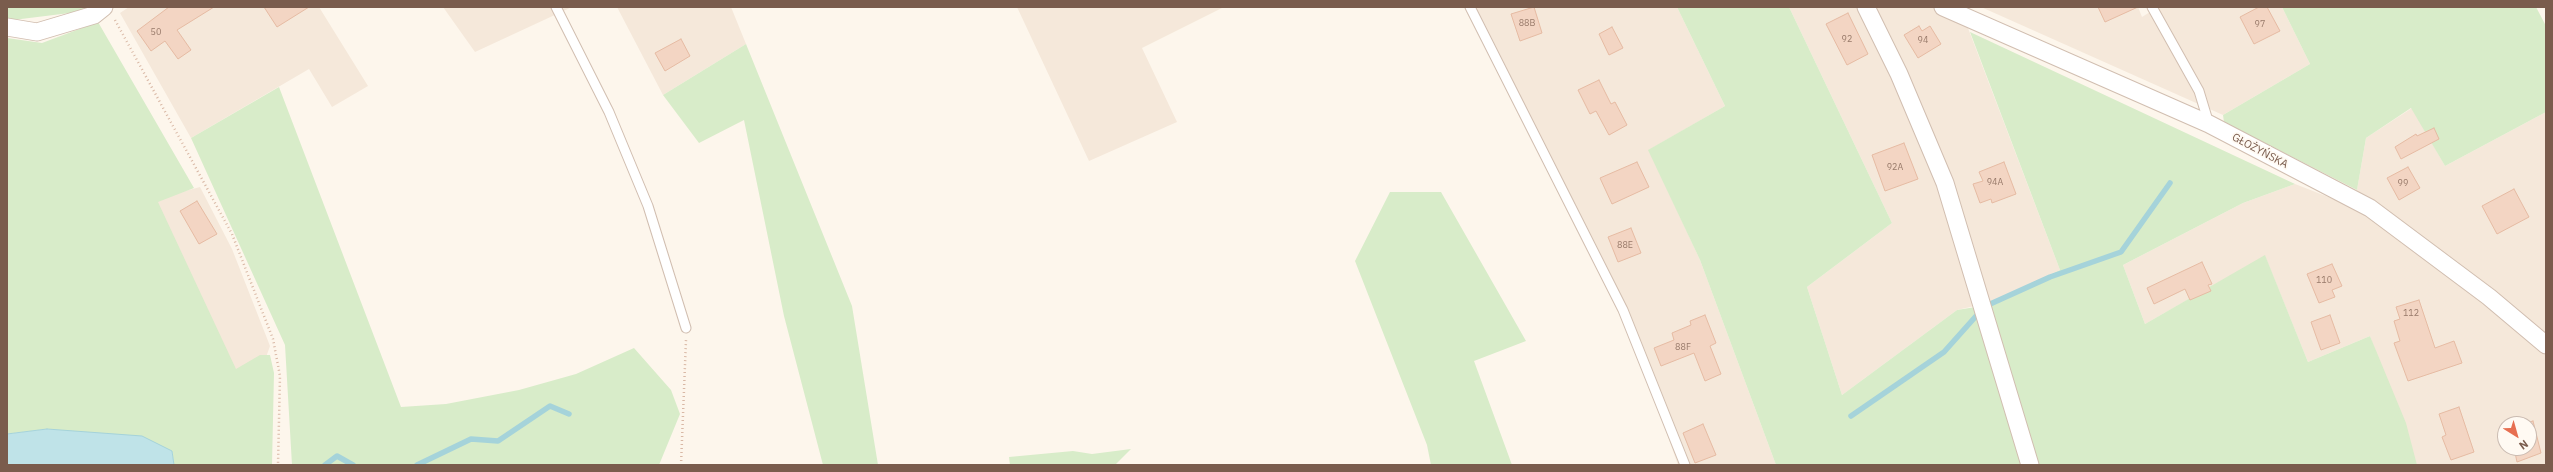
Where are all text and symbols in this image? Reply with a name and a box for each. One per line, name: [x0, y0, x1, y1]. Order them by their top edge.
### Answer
house number: 88B: [1519, 18, 1535, 28]
house number: 97: [2255, 19, 2265, 29]
house number: 50: [151, 27, 161, 37]
house number: 92: [1842, 34, 1852, 44]
house number: 94: [1918, 35, 1928, 45]
street label: GŁOŻYŃSKA: [2230, 131, 2290, 171]
house number: 92A: [1887, 162, 1903, 172]
house number: 94A: [1987, 177, 2003, 187]
house number: 99: [2398, 178, 2408, 188]
house number: 88E: [1617, 240, 1633, 250]
house number: 110: [2316, 275, 2332, 285]
house number: 112: [2403, 308, 2419, 318]
house number: 88F: [1675, 342, 1691, 352]
north arrow: [2497, 416, 2537, 456]
text: N: [2516, 437, 2531, 453]

